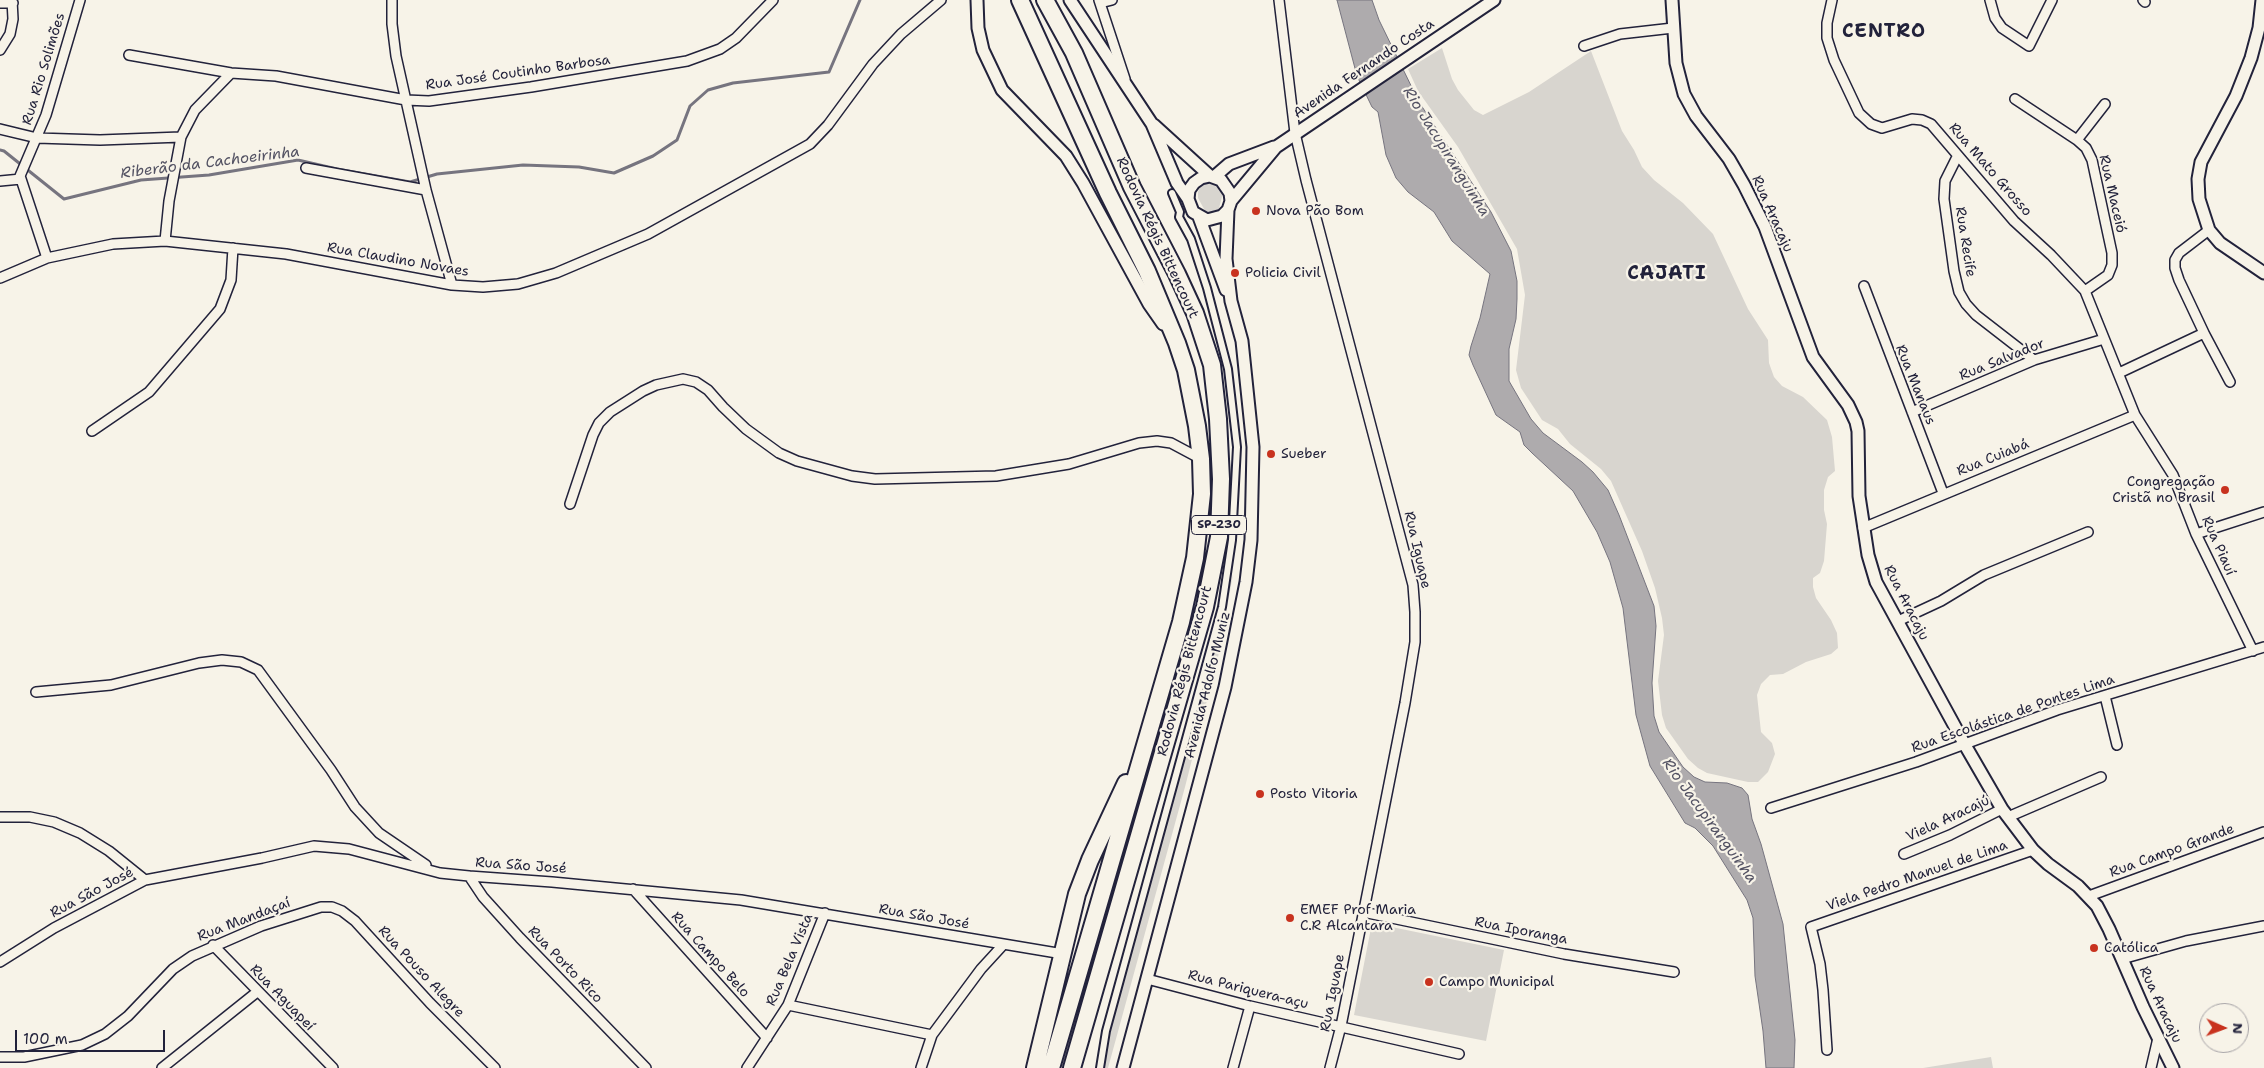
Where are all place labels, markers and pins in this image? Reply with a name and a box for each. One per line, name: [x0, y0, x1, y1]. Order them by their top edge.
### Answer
place label: Nova Pão Bom: [1266, 203, 1364, 219]
marker: Nova Pão Bom: [1250, 205, 1262, 217]
place label: Policia Civil: [1245, 265, 1321, 281]
marker: Policia Civil: [1229, 267, 1241, 279]
place label: Sueber: [1281, 446, 1327, 462]
marker: Sueber: [1265, 448, 1277, 460]
place label: Congregação Cristã no Brasil: [2112, 474, 2215, 507]
marker: Congregação Cristã no Brasil: [2219, 484, 2231, 496]
place label: Posto Vitoria: [1270, 786, 1357, 802]
marker: Posto Vitoria: [1254, 788, 1266, 800]
place label: EMEF Prof Maria C.R Alcantara: [1300, 902, 1416, 934]
marker: EMEF Prof Maria C.R Alcantara: [1284, 912, 1296, 924]
place label: Católica: [2104, 940, 2158, 956]
marker: Católica: [2088, 942, 2100, 954]
place label: Campo Municipal: [1439, 974, 1554, 990]
marker: Campo Municipal: [1423, 976, 1435, 988]

